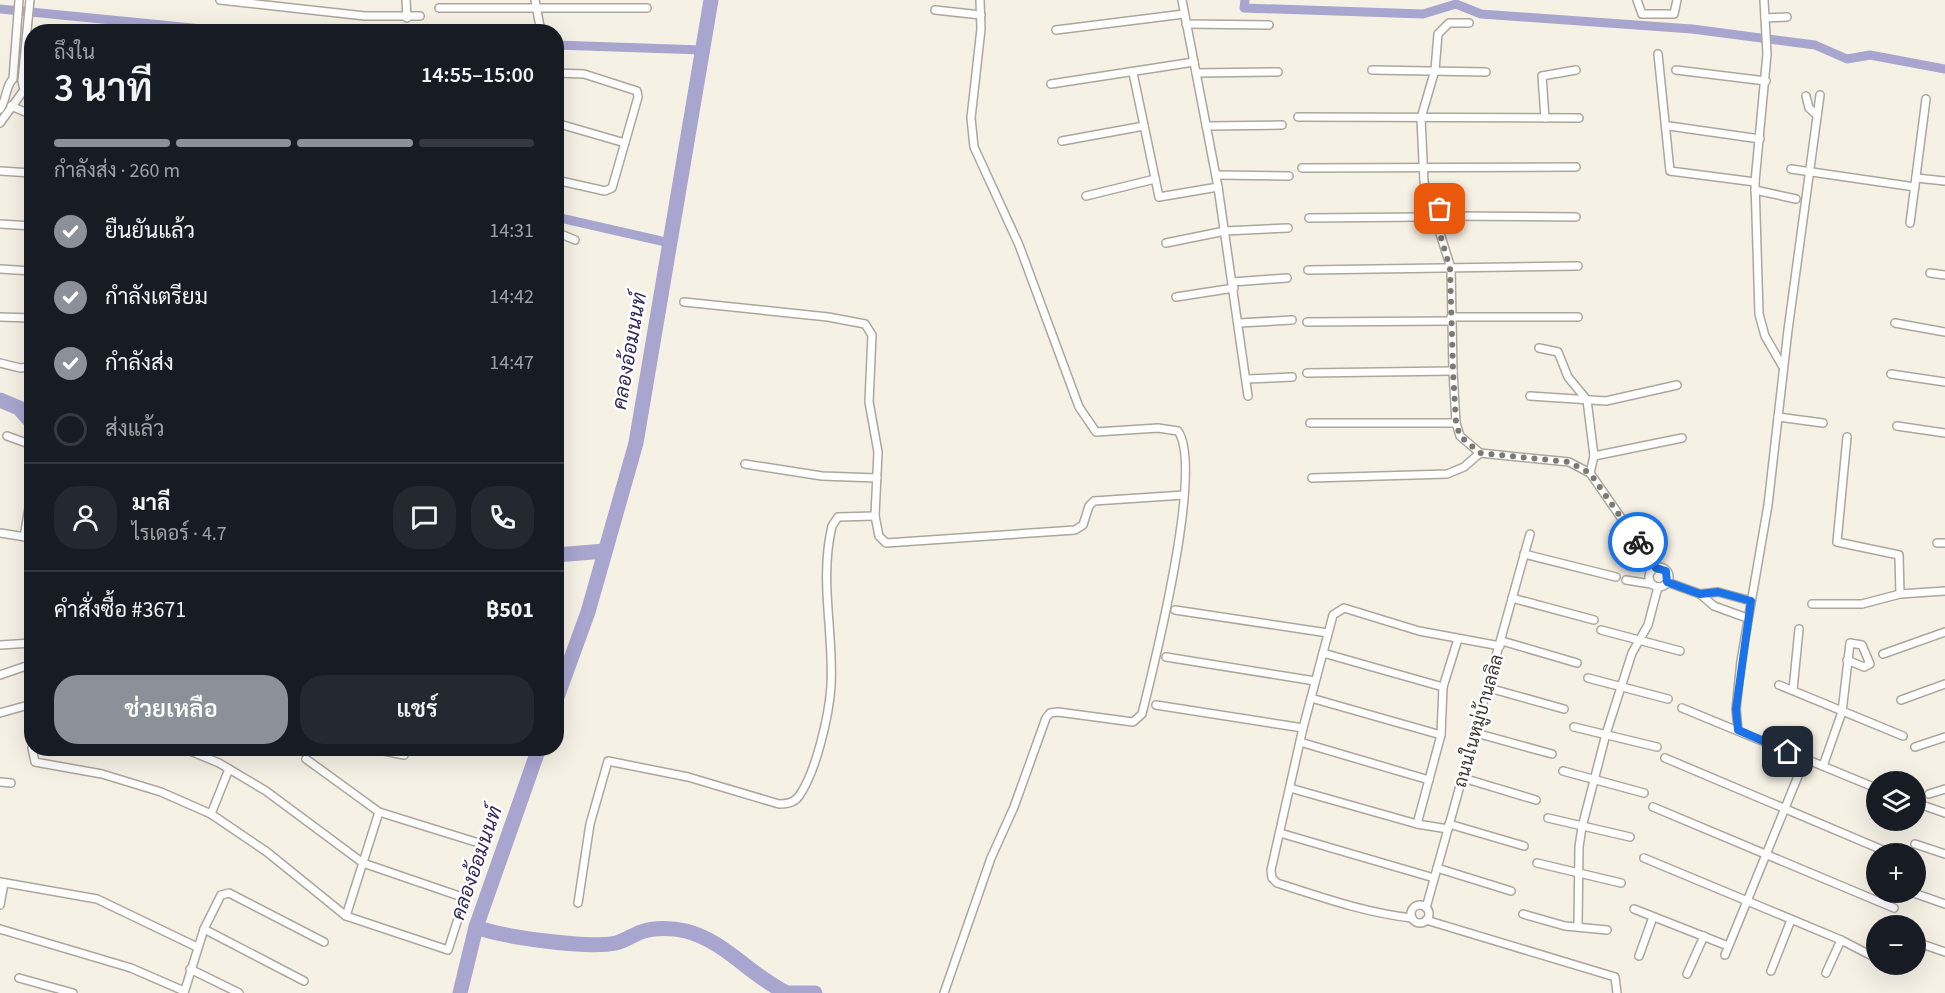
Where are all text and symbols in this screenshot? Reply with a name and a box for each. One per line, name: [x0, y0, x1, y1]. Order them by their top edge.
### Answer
text: ถึงใน: [54, 39, 95, 67]
text: 14:55–15:00: [421, 59, 534, 91]
text: 3 นาที: [54, 61, 153, 117]
text: กำลังส่ง · 260 m: [54, 157, 180, 185]
pin: [1414, 183, 1465, 234]
icon: bag: [1423, 192, 1456, 225]
icon: check: [54, 215, 87, 248]
text: ยืนยันแล้ว: [105, 215, 195, 247]
text: 14:31: [489, 217, 534, 245]
icon: check: [54, 281, 87, 314]
text: กำลังเตรียม: [105, 281, 208, 313]
text: 14:42: [489, 283, 534, 311]
water label: คลองอ้อมนนท์: [605, 287, 655, 412]
icon: check: [54, 347, 87, 380]
text: กำลังส่ง: [105, 347, 174, 379]
text: 14:47: [489, 349, 534, 377]
text: ส่งแล้ว: [105, 413, 165, 445]
button: person: [54, 486, 117, 549]
button: chat: [393, 486, 456, 549]
button: phone: [471, 486, 534, 549]
text: มาลี: [132, 487, 170, 519]
courier: [1608, 512, 1668, 572]
text: ไรเดอร์ · 4.7: [132, 520, 227, 548]
icon: bike: [1622, 526, 1655, 559]
text: คำสั่งซื้อ #3671: [54, 594, 186, 626]
text: ฿501: [486, 594, 534, 626]
street label: ถนนในหมู่บ้านลลิล: [1447, 651, 1510, 790]
button: ช่วยเหลือ: [54, 675, 288, 744]
button: แชร์: [300, 675, 534, 744]
pin: [1762, 726, 1813, 777]
icon: home: [1771, 735, 1804, 768]
map controls: [1866, 771, 1926, 975]
button: layers: [1866, 771, 1926, 831]
water label: คลองอ้อมนนท์: [443, 799, 511, 924]
button: +: [1866, 843, 1926, 903]
button: −: [1866, 915, 1926, 975]

